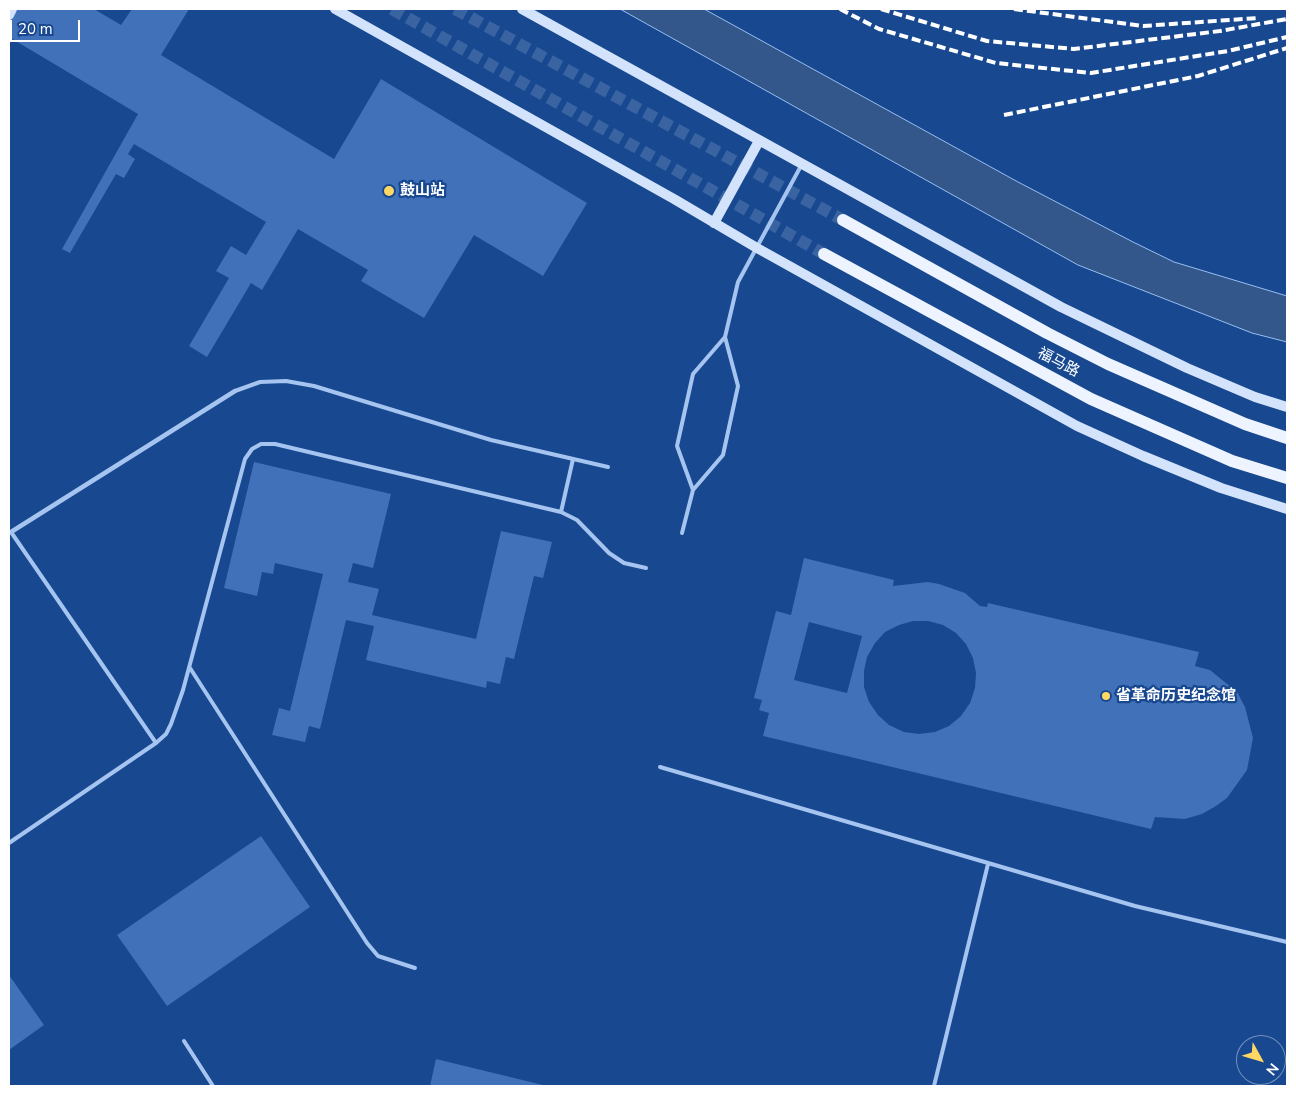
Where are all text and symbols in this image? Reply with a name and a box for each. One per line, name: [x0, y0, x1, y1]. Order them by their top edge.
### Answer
scale bar: [12, 10, 82, 42]
text: 20 m: [18, 19, 53, 39]
place label: 鼓山站: [400, 182, 445, 200]
marker: 鼓山站: [382, 184, 396, 198]
street label: 福马路: [1034, 344, 1082, 382]
place label: 省革命历史纪念馆: [1116, 687, 1236, 705]
marker: 省革命历史纪念馆: [1100, 690, 1112, 702]
north arrow: [1236, 1035, 1286, 1085]
text: N: [1262, 1059, 1283, 1079]

